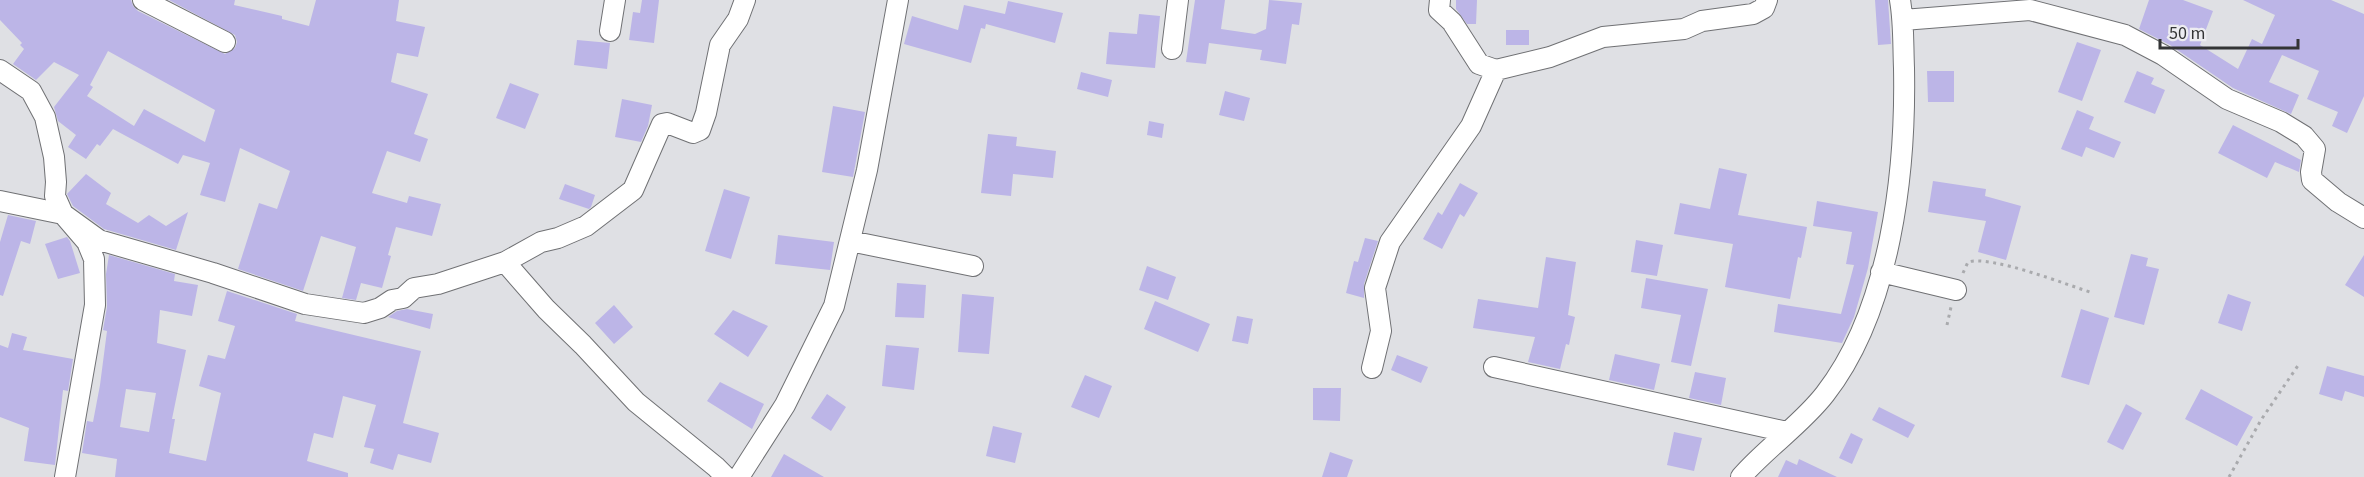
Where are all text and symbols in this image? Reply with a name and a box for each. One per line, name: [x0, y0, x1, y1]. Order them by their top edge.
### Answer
scale bar: [2160, 12, 2298, 50]
text: 50 m: [2169, 21, 2205, 46]

